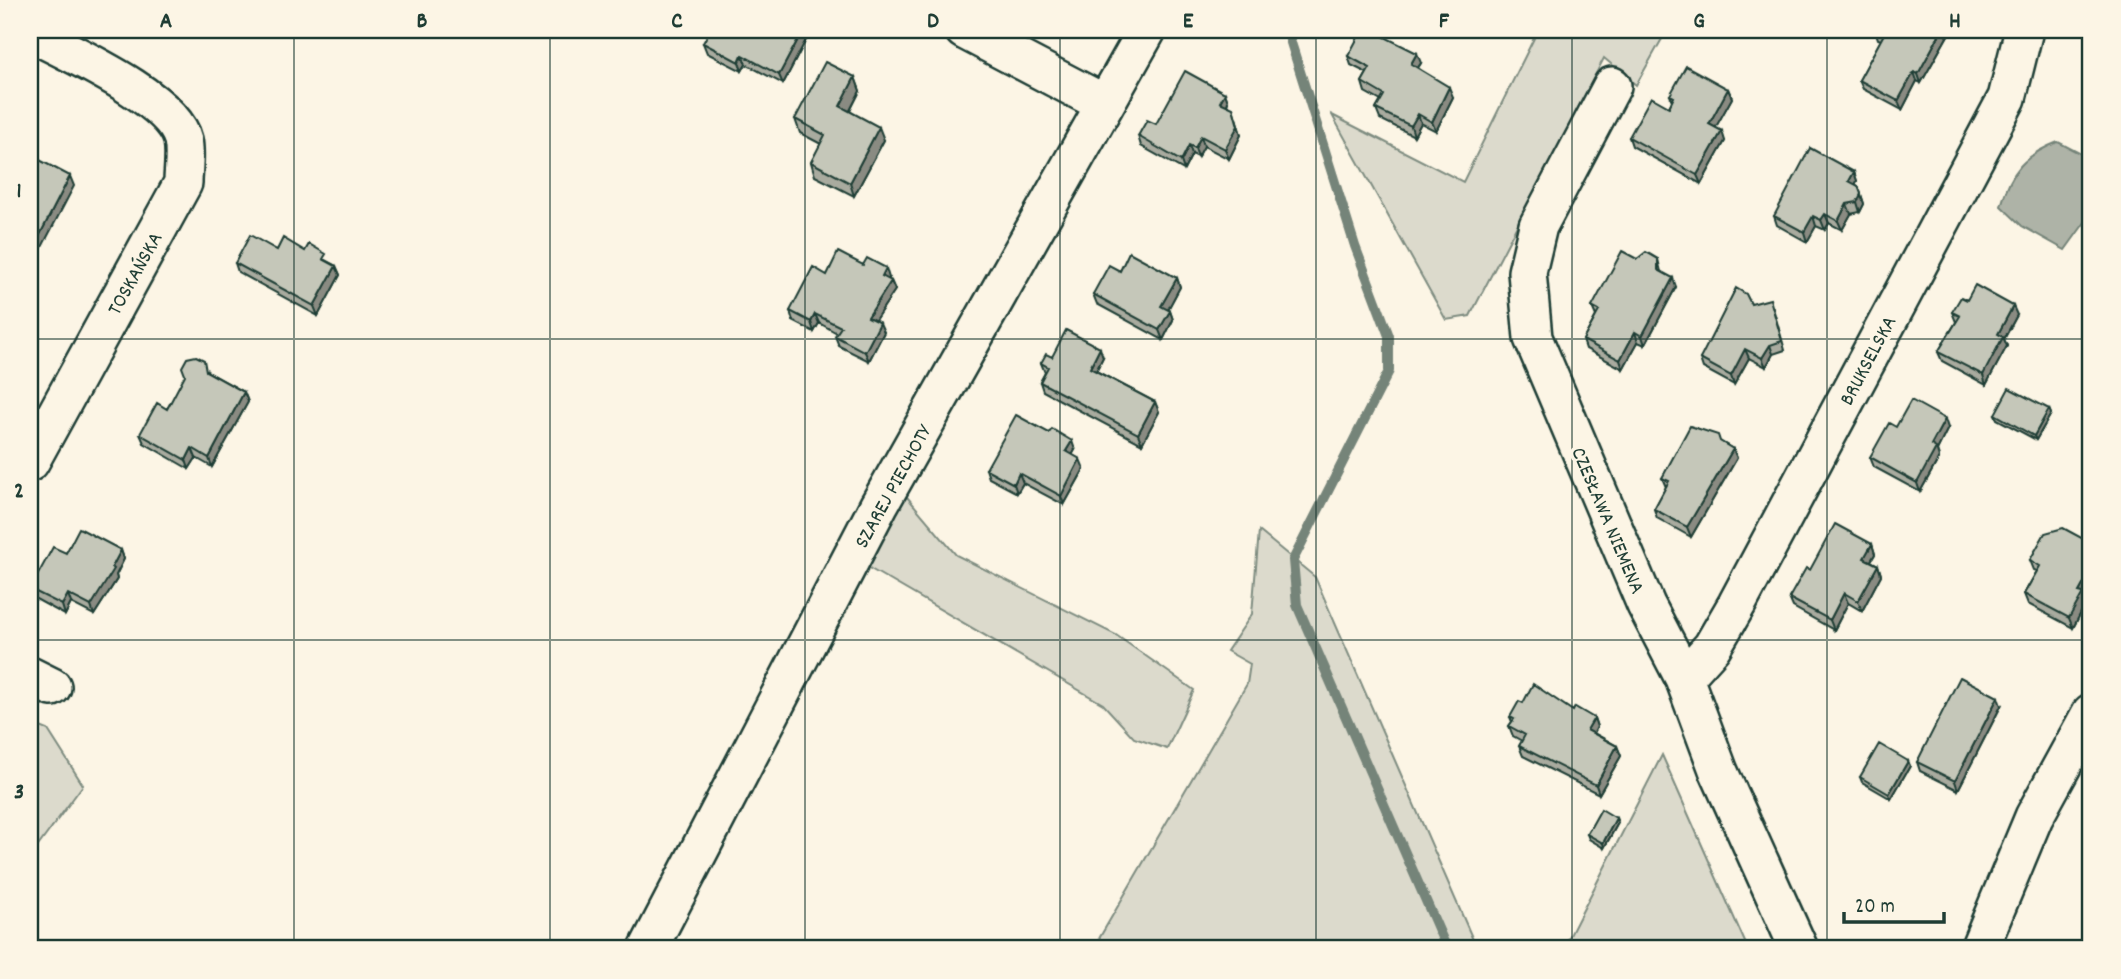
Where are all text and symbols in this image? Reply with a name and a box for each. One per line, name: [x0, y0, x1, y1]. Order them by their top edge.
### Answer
text: A: [160, 6, 172, 39]
text: B: [417, 6, 428, 39]
text: C: [671, 6, 683, 39]
text: D: [927, 6, 939, 39]
text: E: [1183, 6, 1194, 39]
text: F: [1439, 6, 1450, 39]
text: G: [1693, 6, 1705, 39]
text: H: [1949, 6, 1961, 39]
text: 1: [16, 176, 22, 209]
street label: TOSKAŃSKA: [101, 227, 172, 322]
street label: BRUKSELSKA: [1833, 311, 1906, 412]
street label: SZAREJ PIECHOTY: [848, 419, 942, 555]
street label: CZESŁAWA NIEMENA: [1562, 443, 1651, 599]
text: 2: [14, 476, 24, 509]
text: 3: [14, 777, 24, 810]
scale bar: [1844, 881, 1944, 925]
text: 20 m: [1855, 893, 1895, 923]

